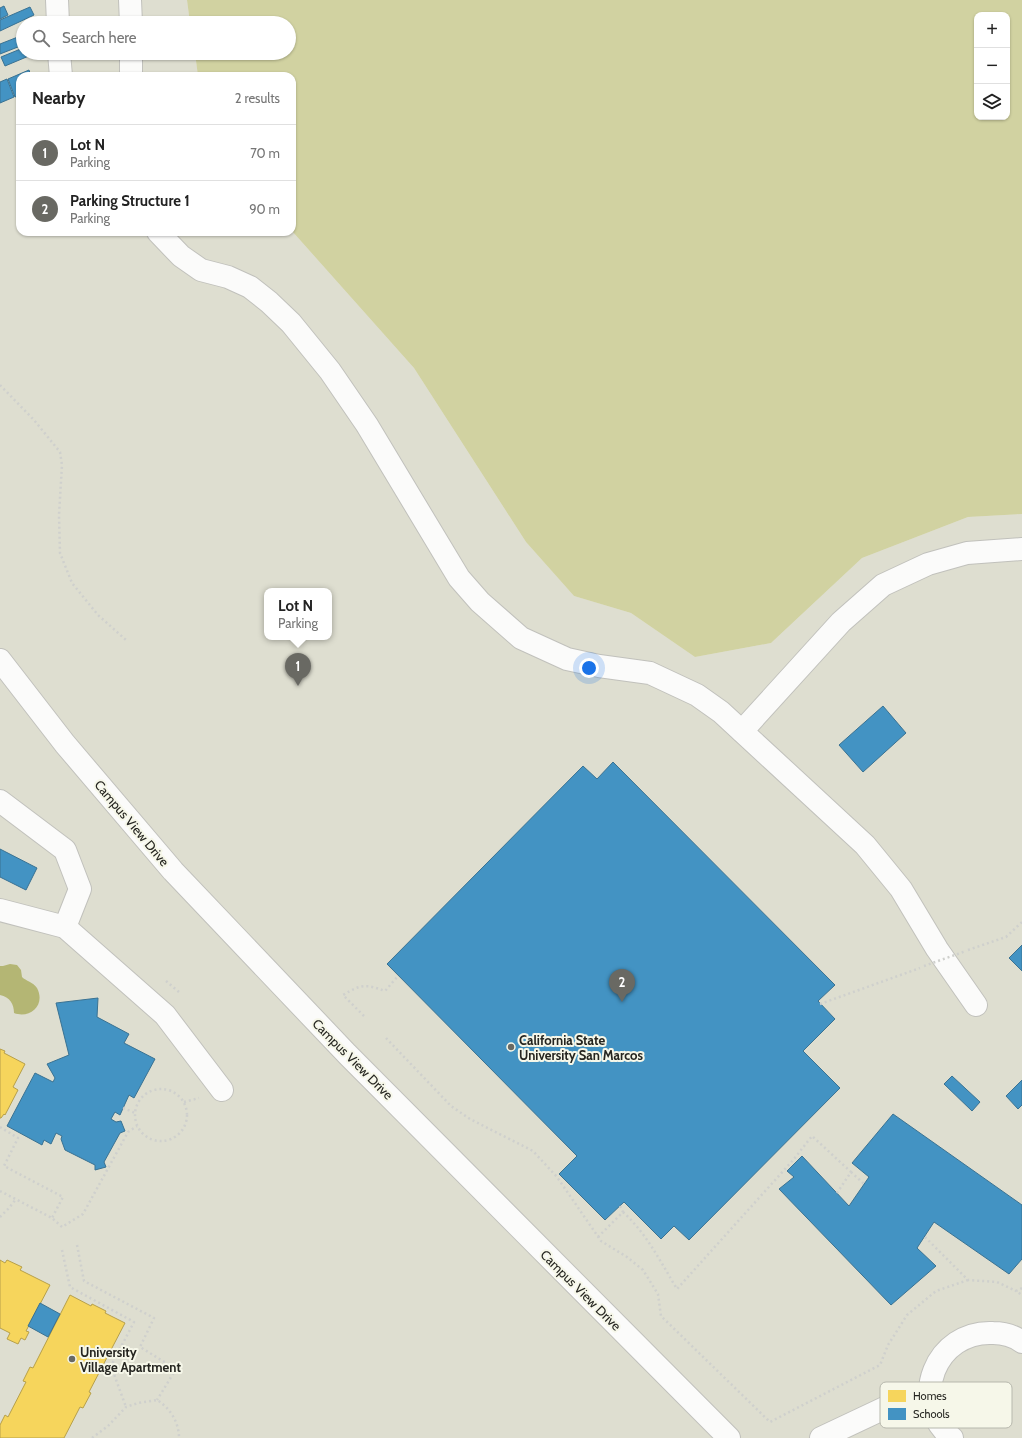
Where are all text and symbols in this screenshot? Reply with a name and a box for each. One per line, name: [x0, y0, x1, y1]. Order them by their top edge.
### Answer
map controls: [974, 12, 1010, 120]
button: +: [974, 12, 1010, 48]
search box: [16, 16, 296, 60]
icon: search: [30, 27, 52, 49]
text: Search here: [62, 29, 137, 47]
button: −: [974, 48, 1010, 84]
button: layers: [974, 84, 1010, 120]
text: Nearby: [32, 88, 85, 108]
text: 2 results: [235, 90, 280, 106]
text: Lot N: [70, 136, 105, 154]
text: 1: [43, 145, 47, 161]
text: 70 m: [250, 145, 280, 161]
text: Parking: [70, 154, 110, 170]
text: Parking Structure 1: [70, 192, 190, 210]
text: 2: [42, 201, 48, 217]
text: 90 m: [249, 201, 280, 217]
text: Parking: [70, 210, 110, 226]
popup: [264, 588, 332, 640]
text: Lot N: [278, 597, 313, 615]
text: Parking: [278, 615, 318, 631]
pin: 1: [285, 653, 311, 686]
your location: [579, 658, 599, 678]
street label: Campus View Drive: [91, 777, 173, 870]
pin: 2: [609, 969, 635, 1002]
street label: Campus View Drive: [309, 1015, 397, 1103]
place label: California State University San Marcos: [519, 1032, 644, 1063]
marker: California State University San Marcos: [506, 1042, 516, 1052]
street label: Campus View Drive: [537, 1246, 625, 1334]
place label: University Village Apartment: [80, 1344, 181, 1375]
marker: University Village Apartment: [67, 1354, 77, 1364]
legend: [880, 1382, 1012, 1428]
text: Homes: [913, 1389, 947, 1403]
text: Schools: [913, 1407, 950, 1421]

